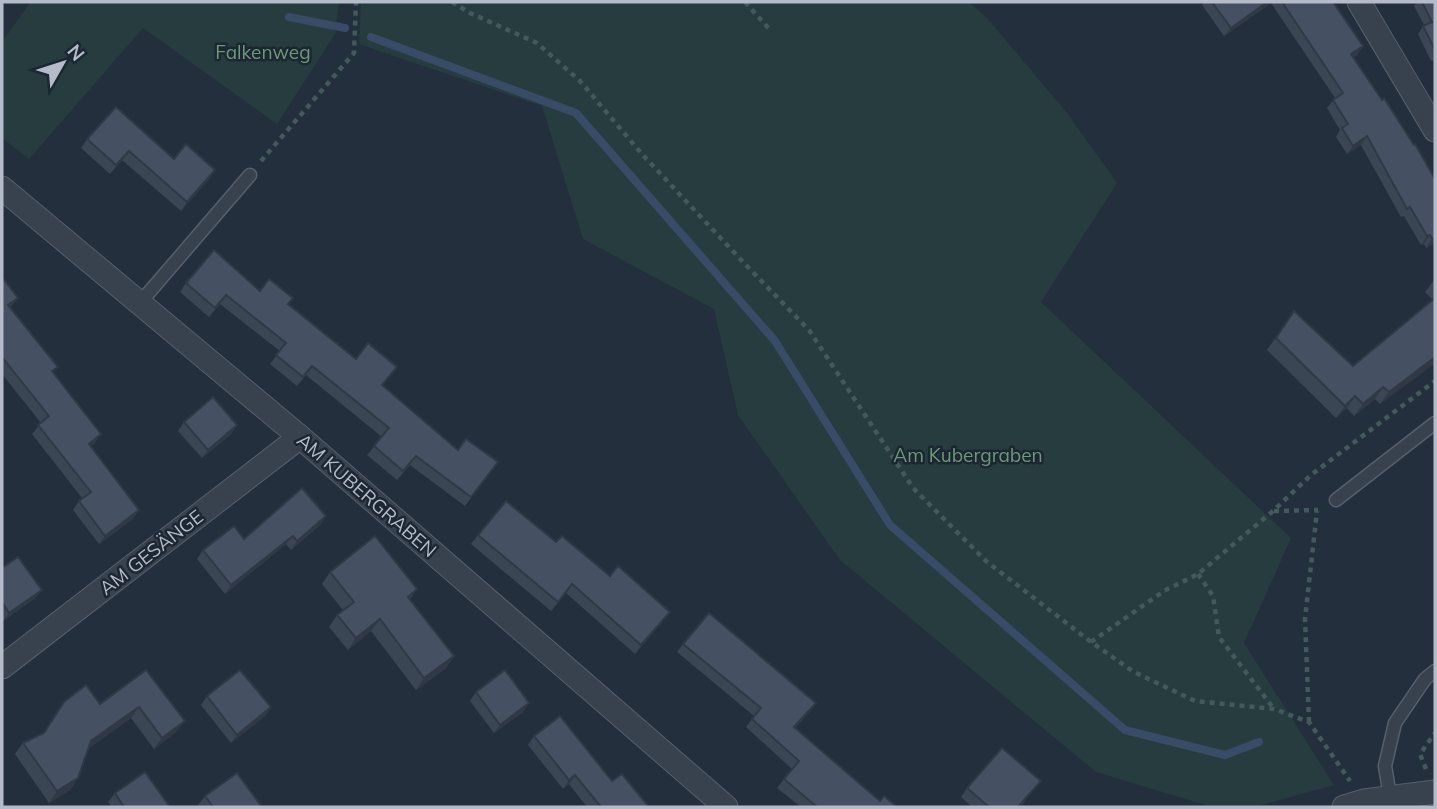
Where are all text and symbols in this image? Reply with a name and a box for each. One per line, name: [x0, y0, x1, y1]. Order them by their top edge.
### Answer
north arrow: [28, 28, 98, 98]
text: N: [62, 39, 90, 65]
park label: Falkenweg: [215, 40, 311, 64]
street label: AM KUBERGRABEN: [292, 428, 442, 562]
park label: Am Kubergraben: [893, 443, 1043, 467]
street label: AM GESÄNGE: [94, 504, 208, 600]

